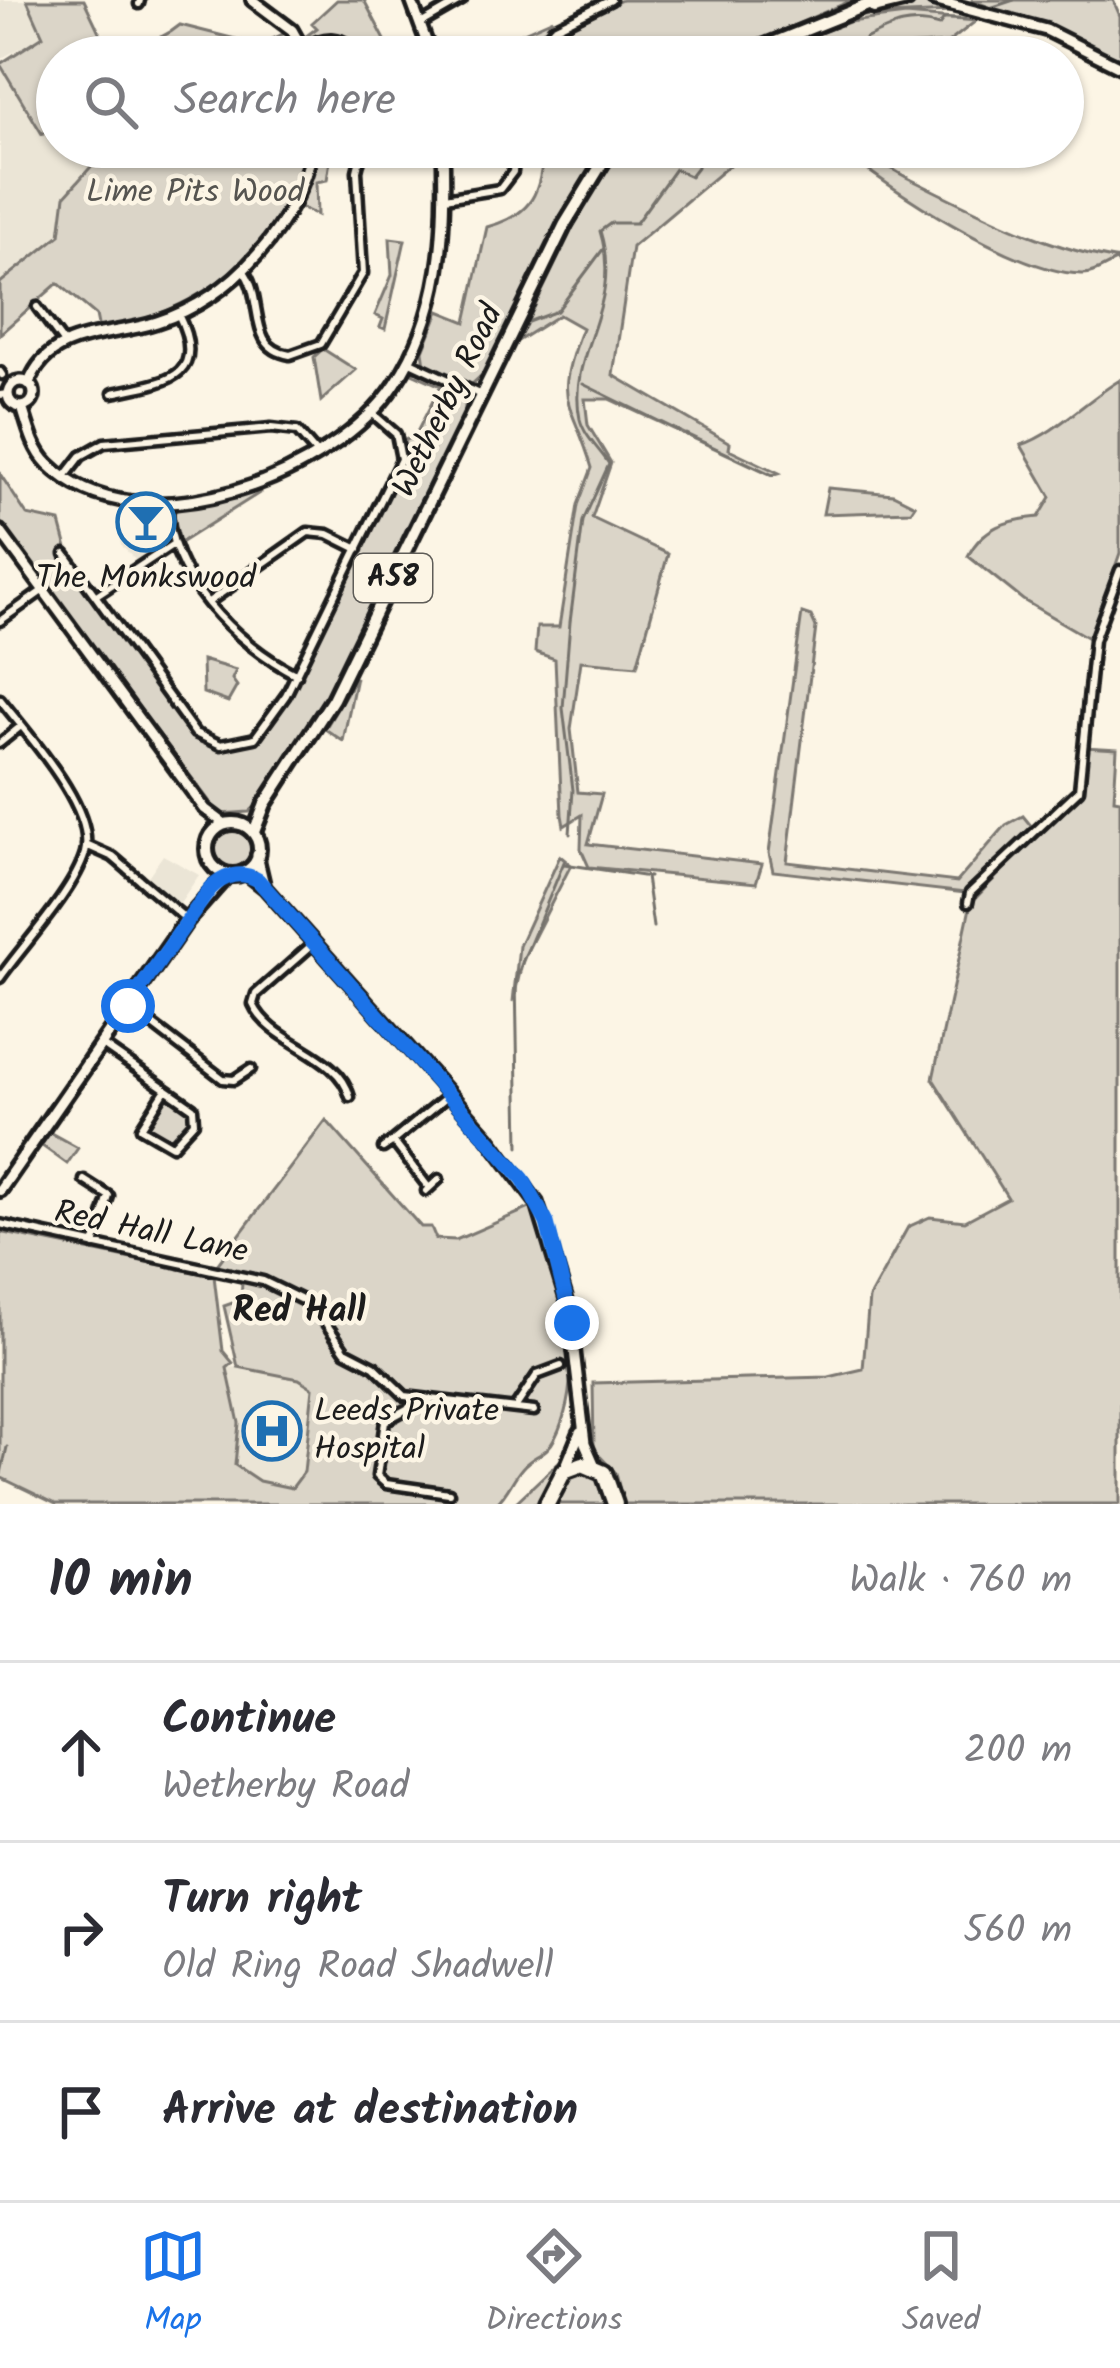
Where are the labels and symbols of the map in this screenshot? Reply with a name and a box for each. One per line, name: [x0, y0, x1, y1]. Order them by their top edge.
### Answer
park label: Lime Pits Wood: [86, 167, 306, 220]
street label: Wetherby Road: [379, 294, 519, 507]
bar icon: The Monkswood: [115, 491, 177, 553]
place label: The Monkswood: [36, 553, 258, 606]
road number: A58: [354, 554, 432, 602]
route start: [101, 979, 155, 1033]
street label: Red Hall Lane: [49, 1187, 253, 1279]
district label: Red Hall: [232, 1283, 366, 1340]
route end: [545, 1296, 599, 1350]
place label: Leeds Private Hospital: [314, 1386, 499, 1477]
hospital icon: Leeds Private Hospital: [241, 1400, 303, 1462]

